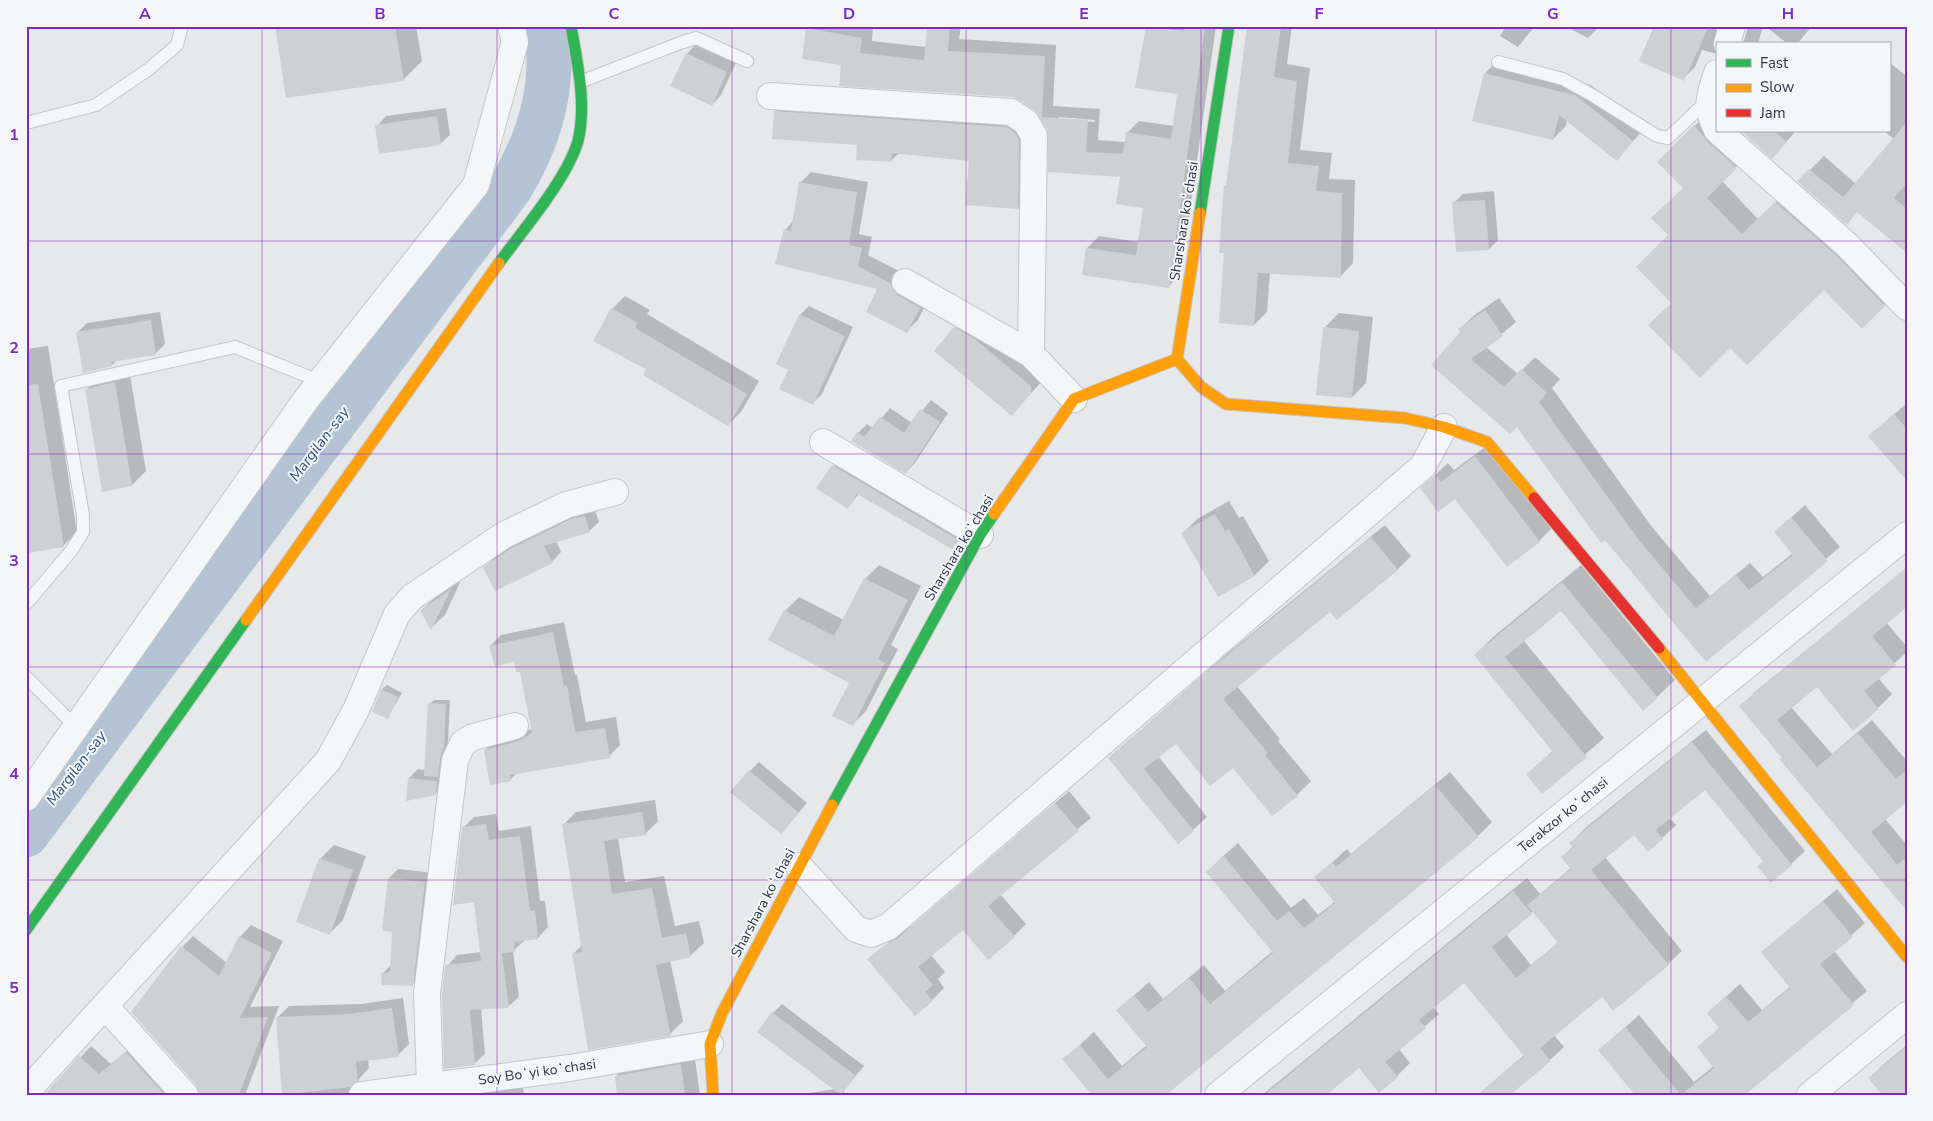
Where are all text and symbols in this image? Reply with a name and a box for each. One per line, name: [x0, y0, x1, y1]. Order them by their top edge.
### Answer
text: A: [139, 3, 151, 25]
text: B: [374, 3, 386, 25]
text: C: [609, 3, 620, 25]
text: D: [843, 3, 855, 25]
text: E: [1079, 3, 1089, 25]
text: F: [1315, 3, 1324, 25]
text: G: [1547, 3, 1559, 25]
text: H: [1782, 3, 1794, 25]
legend: [1716, 42, 1890, 132]
text: Fast: [1760, 53, 1789, 73]
text: Slow: [1760, 77, 1795, 97]
text: Jam: [1759, 103, 1786, 123]
text: 1: [9, 124, 19, 146]
street label: Sharshara koʻchasi: [1165, 160, 1203, 282]
text: 2: [9, 337, 19, 359]
water label: Margilan-say: [284, 402, 354, 485]
street label: Sharshara koʻchasi: [920, 491, 998, 605]
text: 3: [9, 550, 19, 572]
water label: Margilan-say: [41, 726, 111, 809]
text: 4: [9, 763, 19, 785]
street label: Terakzor koʻchasi: [1514, 773, 1612, 857]
street label: Sharshara koʻchasi: [726, 845, 800, 961]
text: 5: [9, 977, 19, 999]
street label: Soy Boʻyi koʻchasi: [477, 1054, 597, 1090]

